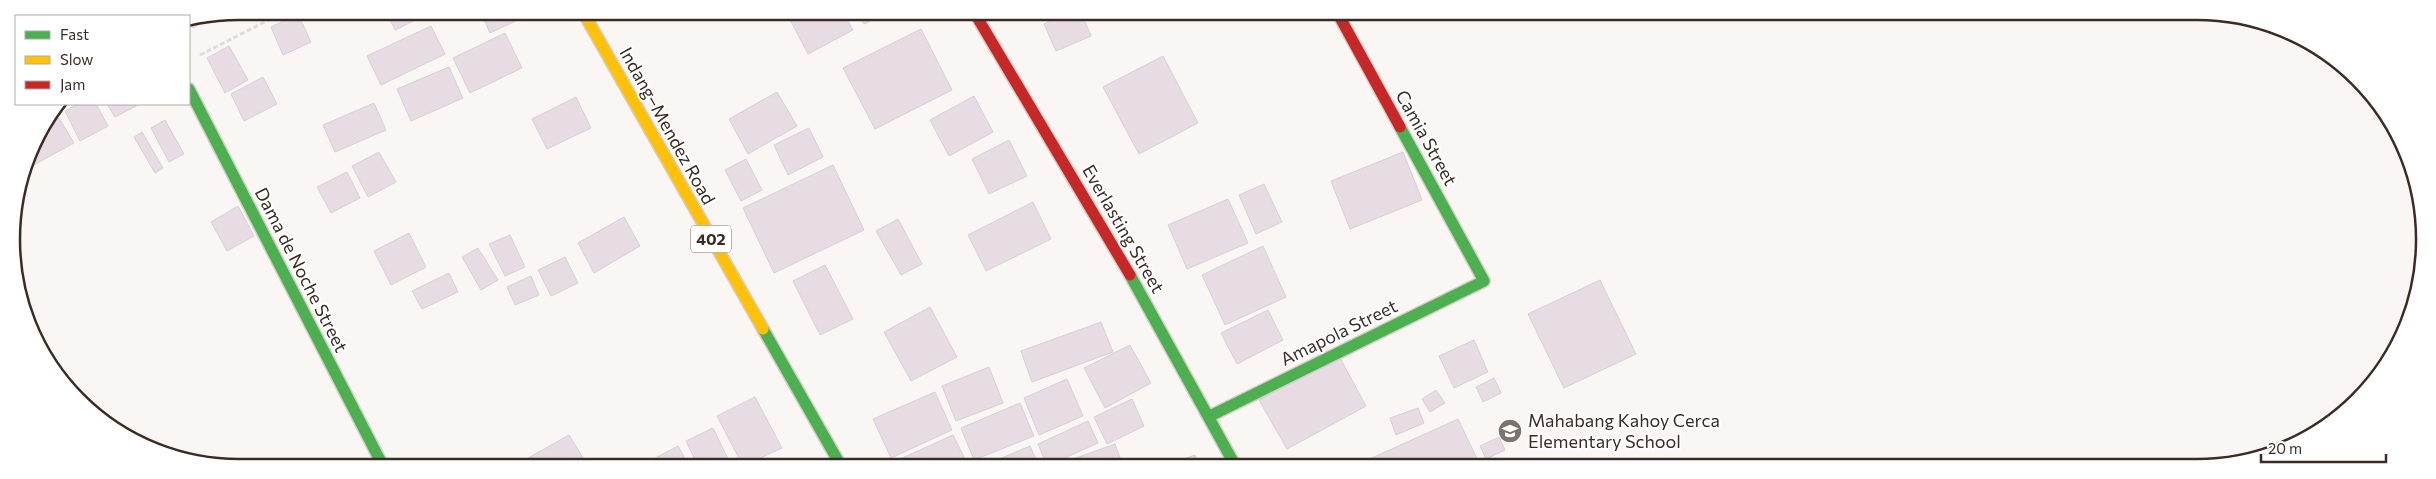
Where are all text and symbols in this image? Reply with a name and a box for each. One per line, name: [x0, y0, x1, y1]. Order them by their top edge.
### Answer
legend: [15, 15, 190, 105]
text: Fast: [60, 25, 89, 43]
street label: Indang–Mendez Road: [615, 43, 720, 208]
text: Slow: [60, 50, 93, 68]
text: Jam: [60, 75, 85, 93]
street label: Camia Street: [1392, 86, 1462, 189]
street label: Everlasting Street: [1078, 160, 1170, 297]
street label: Dama de Noche Street: [251, 183, 353, 356]
road number: 402: [691, 225, 731, 252]
street label: Amapola Street: [1277, 294, 1401, 370]
place label: Mahabang Kahoy Cerca Elementary School: [1528, 409, 1720, 452]
school or university icon: Mahabang Kahoy Cerca Elementary School: [1497, 418, 1523, 444]
scale bar: [2261, 432, 2386, 464]
text: 20 m: [2268, 439, 2302, 457]

